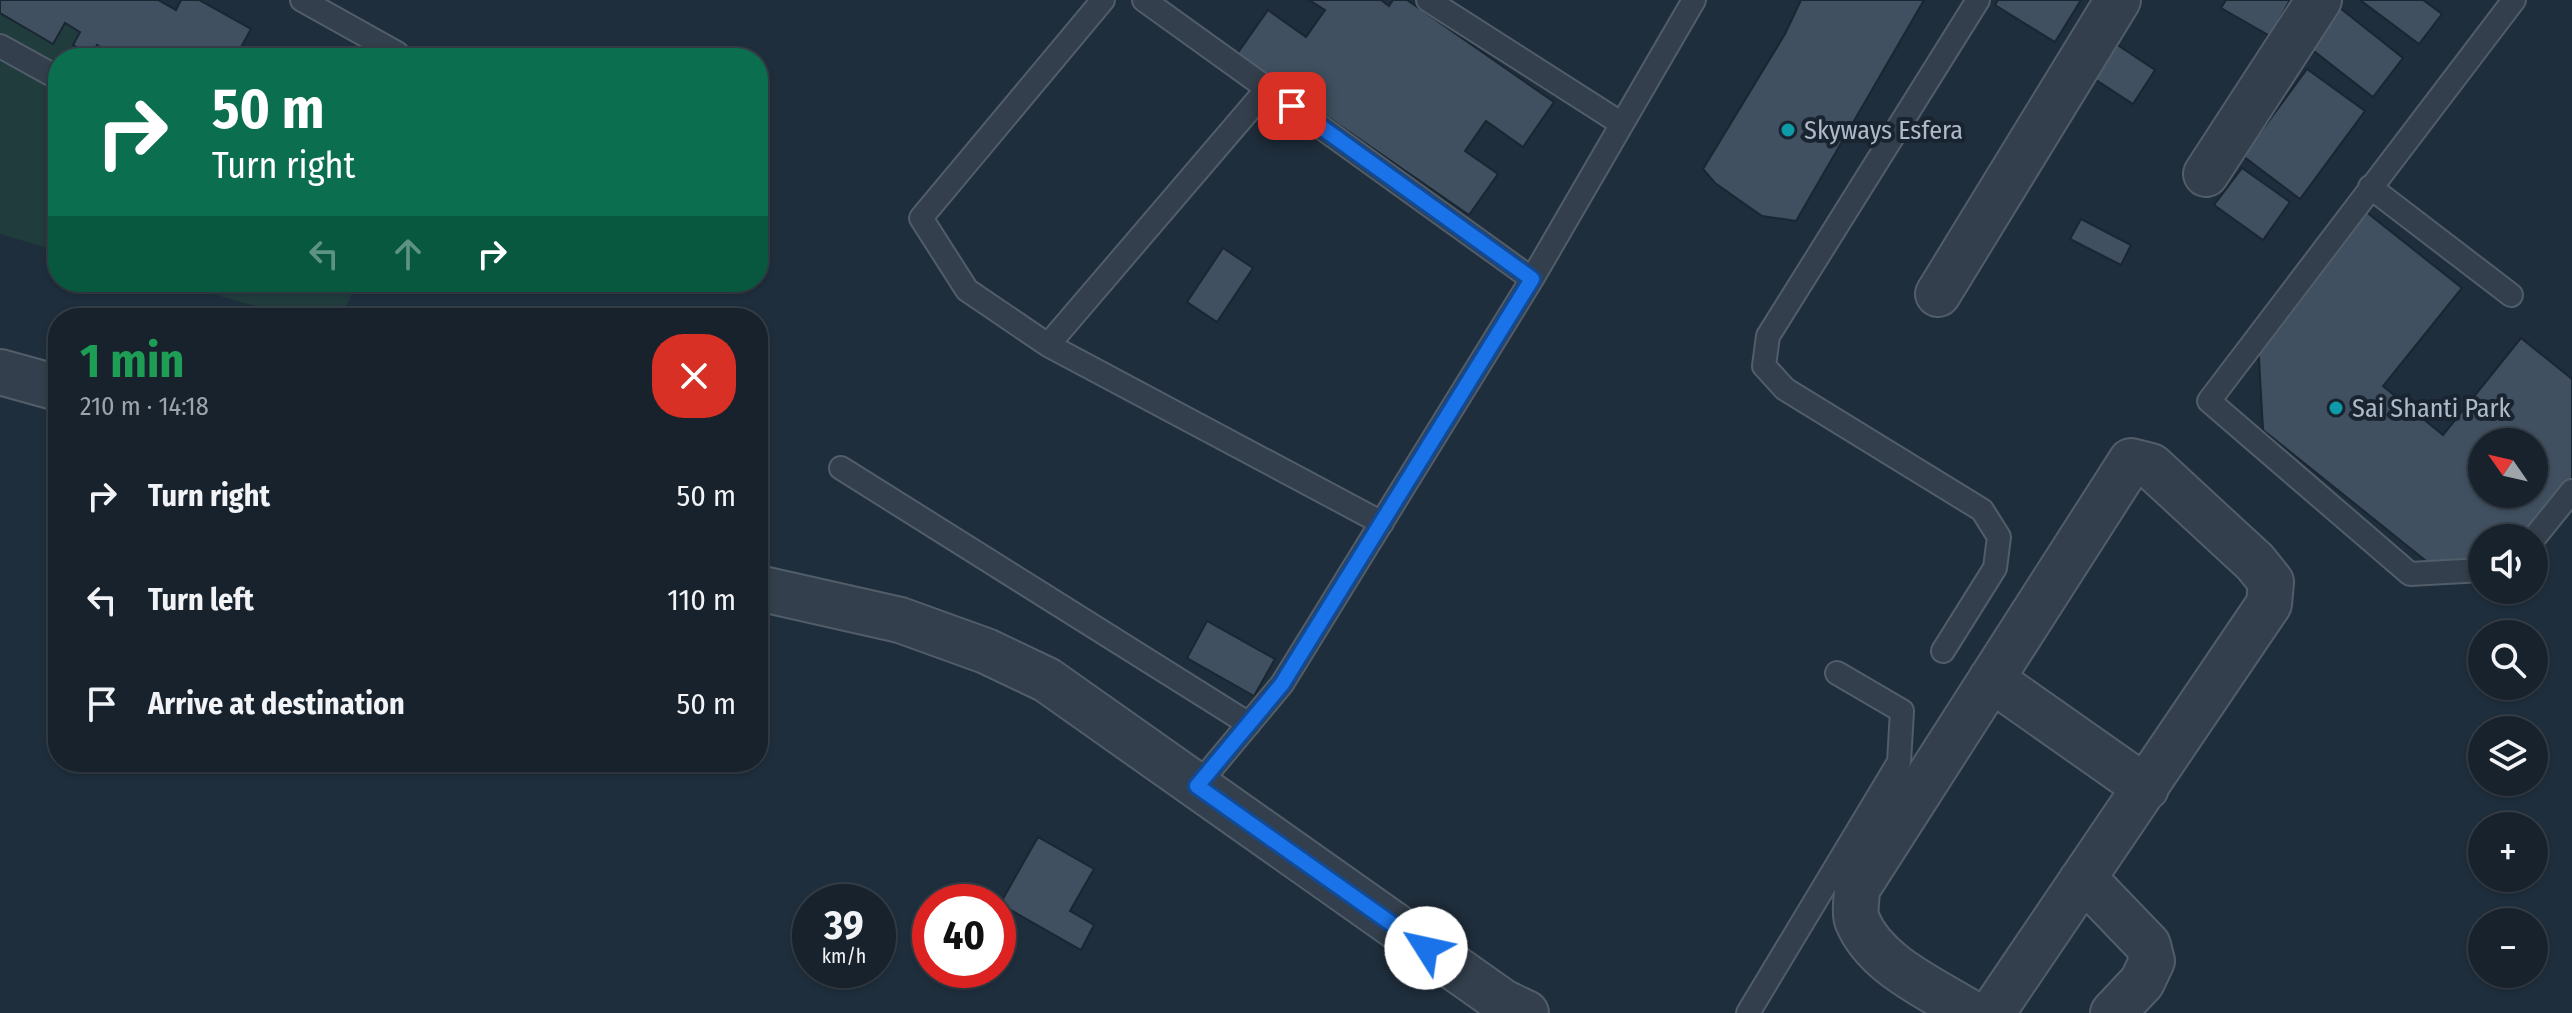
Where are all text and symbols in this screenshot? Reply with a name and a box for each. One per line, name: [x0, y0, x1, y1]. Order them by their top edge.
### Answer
pin: [1258, 72, 1326, 140]
text: 50 m: [212, 76, 324, 143]
icon: right: [80, 80, 184, 184]
icon: arrive: [1270, 84, 1314, 128]
place label: Skyways Esfera: [1804, 115, 1963, 146]
marker: Skyways Esfera: [1779, 121, 1797, 139]
text: Turn right: [212, 144, 355, 188]
icon: left: [302, 232, 346, 276]
icon: ahead: [386, 232, 430, 276]
icon: right: [470, 232, 514, 276]
text: 1 min: [80, 332, 185, 390]
button: close: [652, 334, 736, 418]
text: 210 m · 14:18: [80, 391, 209, 422]
place label: Sai Shanti Park: [2352, 393, 2512, 424]
marker: Sai Shanti Park: [2327, 399, 2345, 417]
north arrow: [2468, 428, 2548, 508]
map controls: [2468, 428, 2548, 988]
icon: right: [80, 474, 124, 518]
text: Turn right: [148, 478, 270, 514]
text: 50 m: [676, 478, 736, 514]
button: sound: [2468, 524, 2548, 604]
icon: left: [80, 578, 124, 622]
text: Turn left: [148, 582, 254, 618]
text: 110 m: [667, 582, 736, 618]
button: search: [2468, 620, 2548, 700]
icon: arrive: [80, 682, 124, 726]
text: Arrive at destination: [148, 686, 405, 722]
text: 50 m: [676, 686, 736, 722]
button: layers: [2468, 716, 2548, 796]
button: +: [2468, 812, 2548, 892]
speed limit sign: 40: [912, 884, 1016, 988]
text: 39: [824, 902, 864, 950]
position arrow: [1384, 906, 1468, 990]
button: −: [2468, 908, 2548, 988]
text: km/h: [822, 944, 866, 968]

